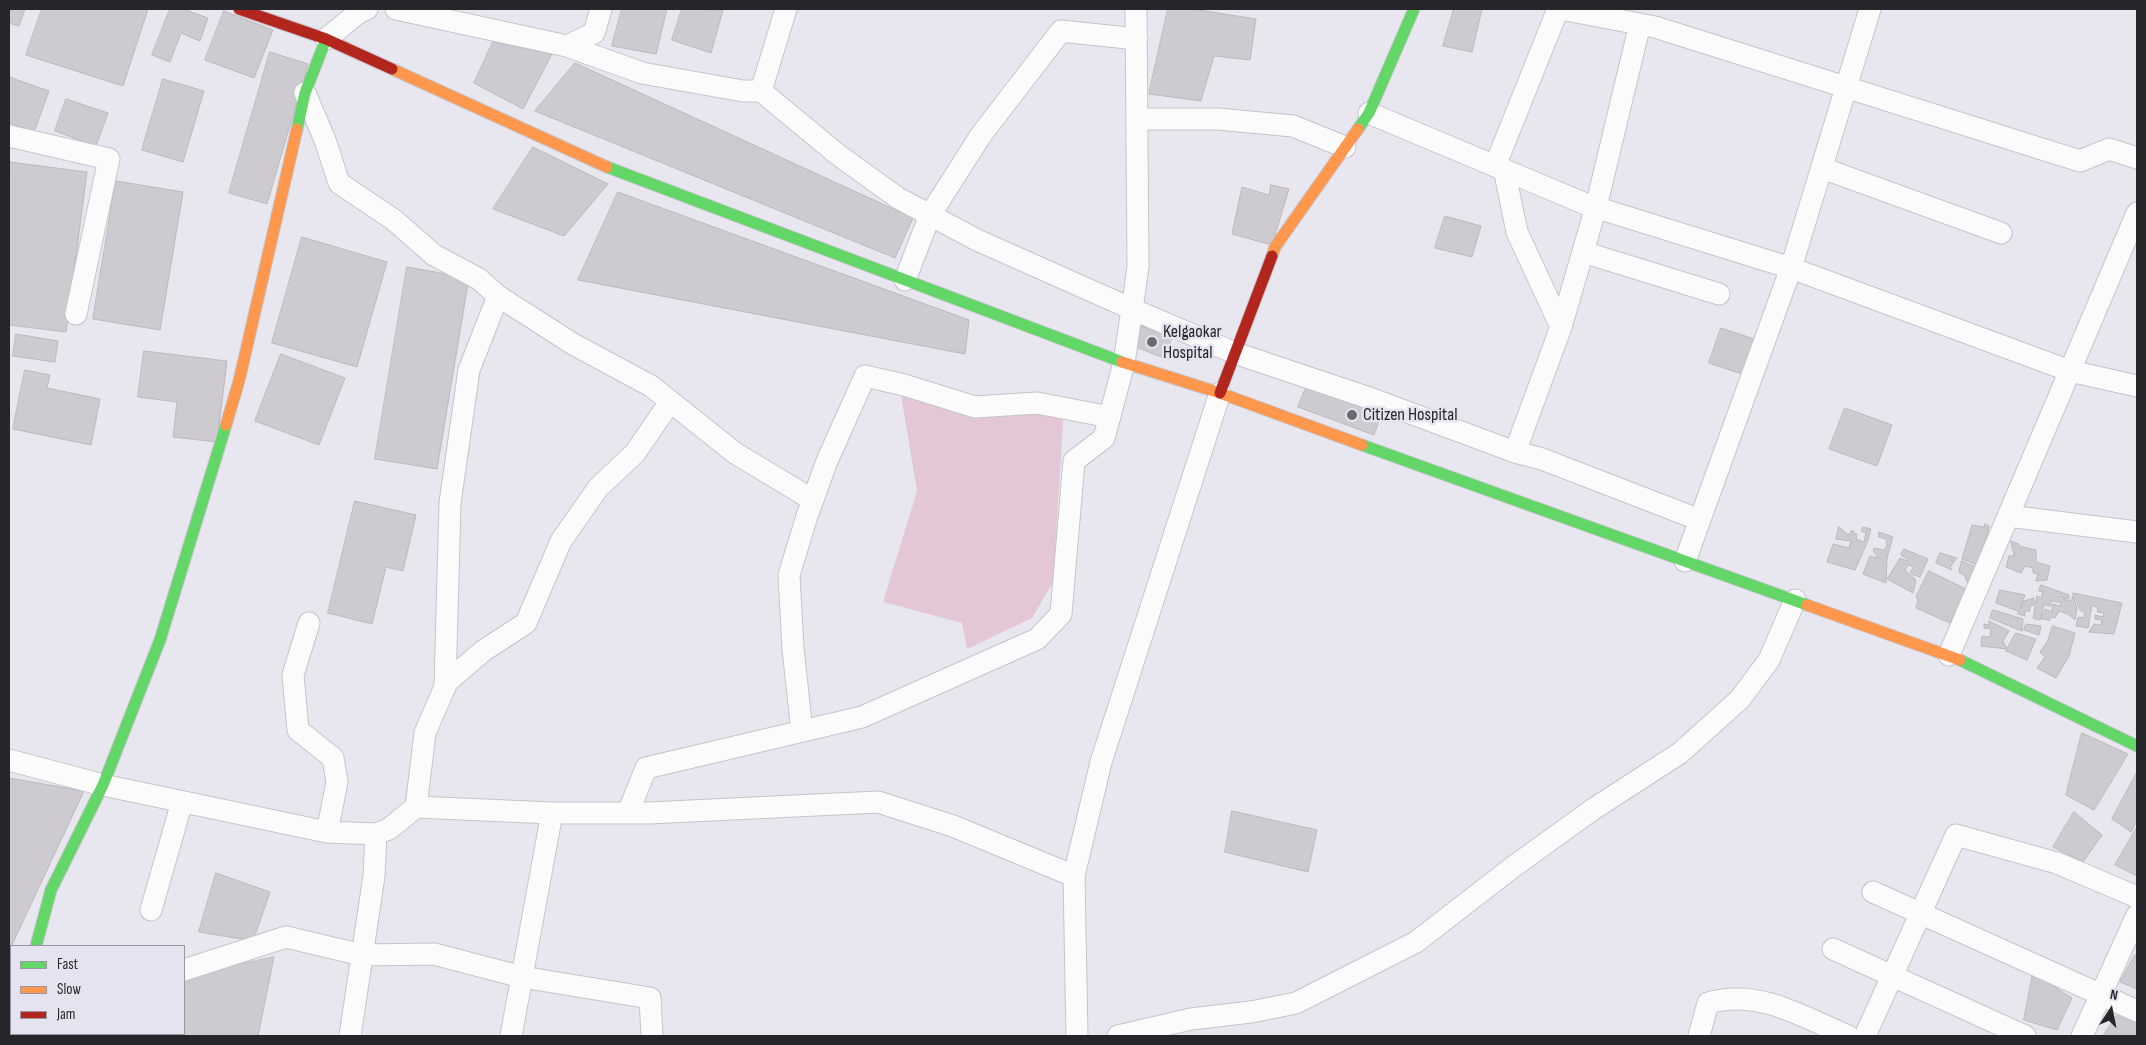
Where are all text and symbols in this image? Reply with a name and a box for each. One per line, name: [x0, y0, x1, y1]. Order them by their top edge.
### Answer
place label: Kelgaokar Hospital: [1163, 321, 1222, 364]
marker: Kelgaokar Hospital: [1145, 335, 1159, 349]
place label: Citizen Hospital: [1363, 404, 1457, 426]
marker: Citizen Hospital: [1345, 408, 1359, 422]
legend: [10, 945, 185, 1035]
text: Fast: [57, 955, 78, 974]
text: Slow: [57, 980, 81, 999]
north arrow: [2086, 985, 2136, 1035]
text: N: [2109, 986, 2119, 1004]
text: Jam: [57, 1005, 75, 1024]

